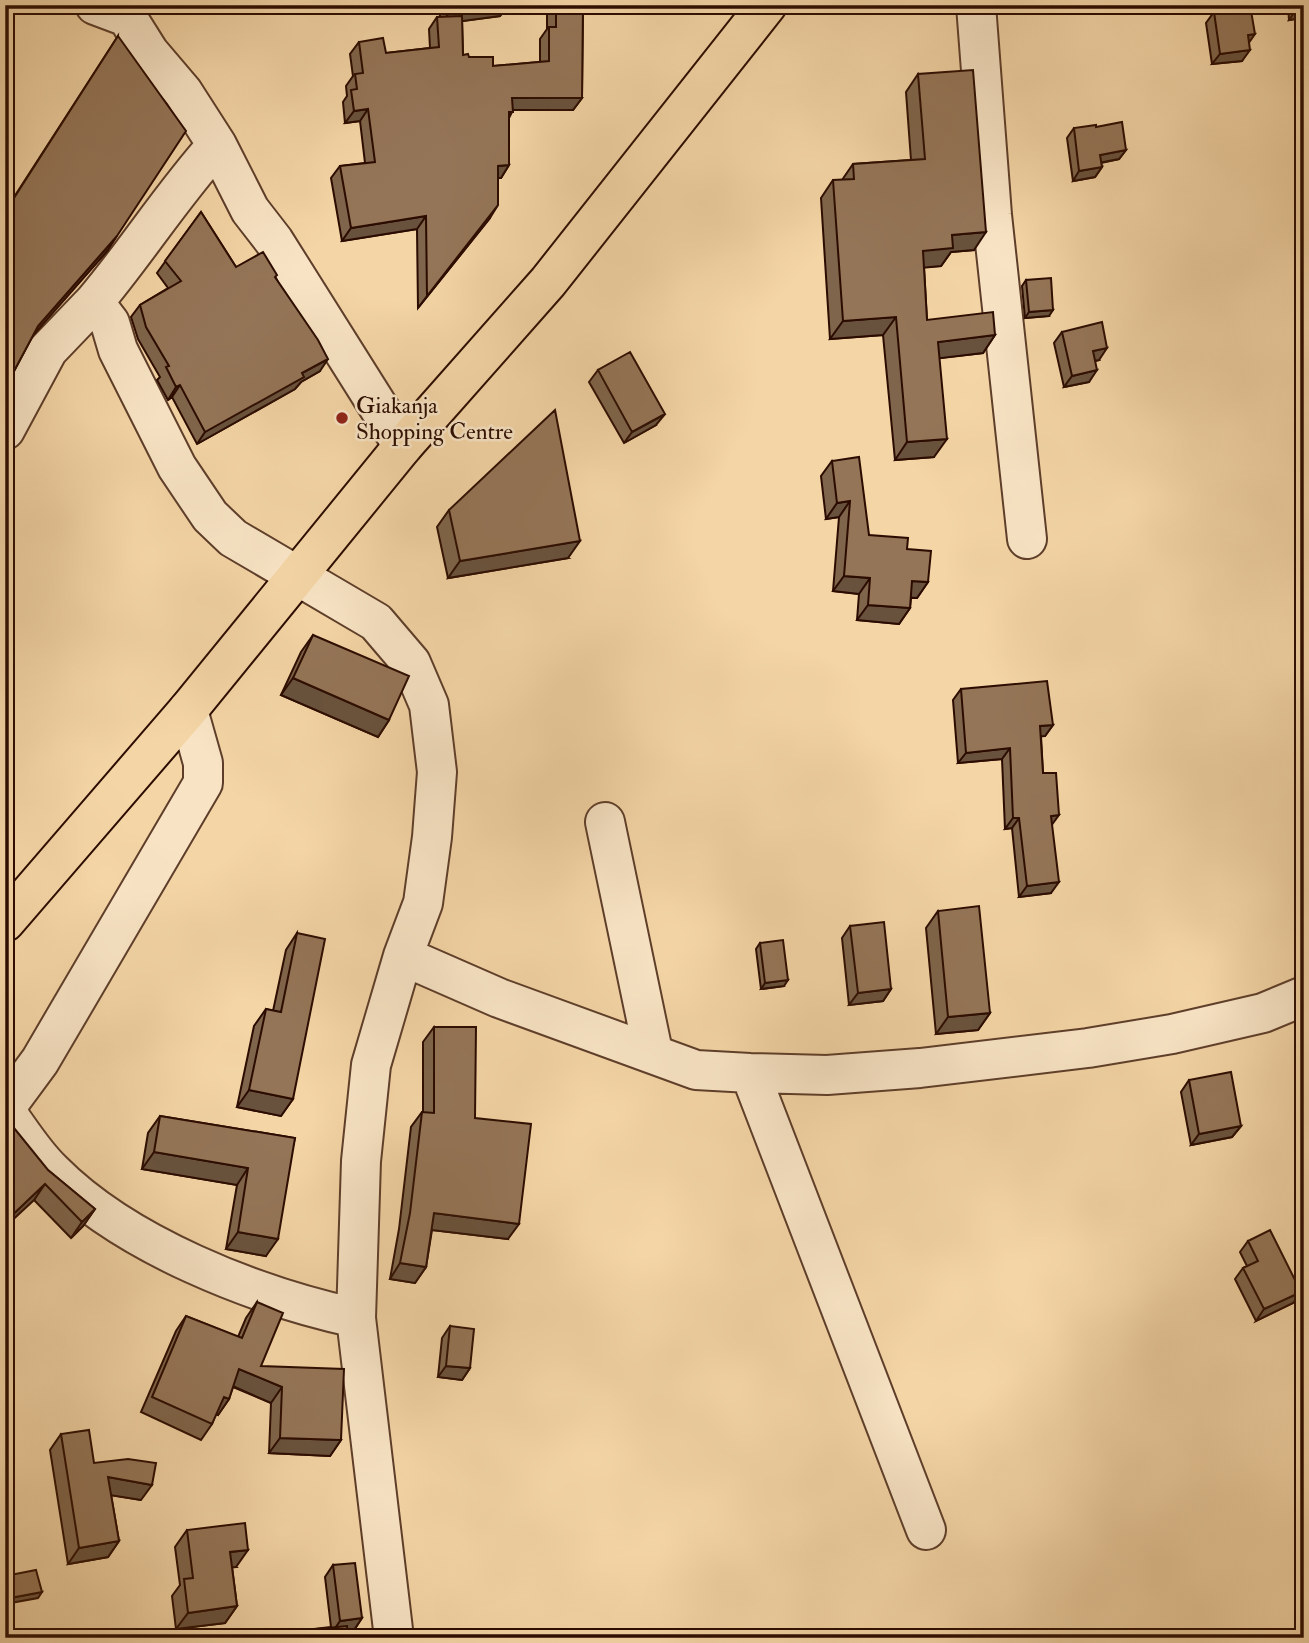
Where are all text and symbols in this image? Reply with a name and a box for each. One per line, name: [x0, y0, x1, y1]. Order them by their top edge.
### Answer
place label: Giakanja Shopping Centre: [356, 391, 513, 447]
marker: Giakanja Shopping Centre: [334, 410, 350, 426]

